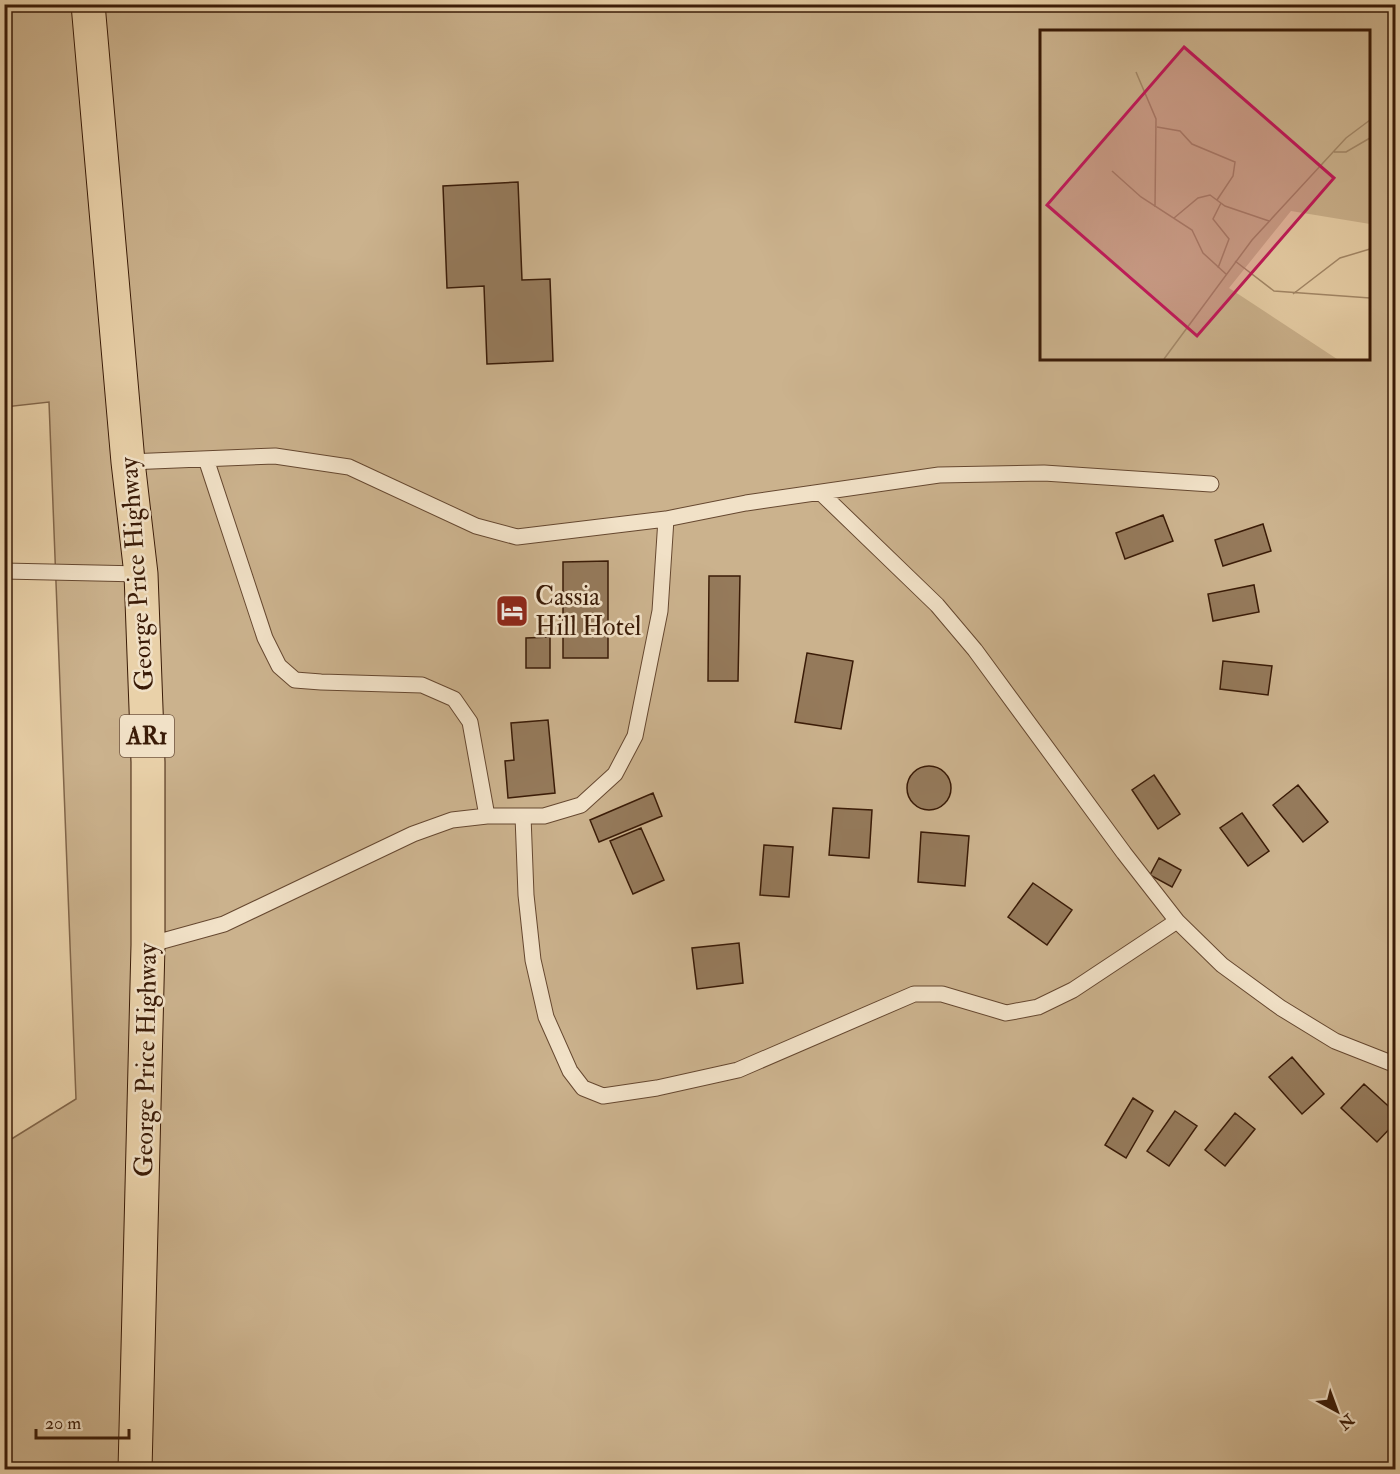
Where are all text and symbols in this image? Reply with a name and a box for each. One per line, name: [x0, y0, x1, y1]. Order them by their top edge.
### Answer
inset map: [1040, 30, 1370, 360]
street label: George Price Highway: [113, 455, 161, 692]
place label: Cassia Hill Hotel: [535, 581, 642, 643]
hotel icon: Cassia Hill Hotel: [494, 593, 530, 629]
road number: AR1: [120, 715, 174, 757]
street label: George Price Highway: [128, 942, 164, 1177]
north arrow: [1307, 1381, 1367, 1441]
scale bar: [36, 1402, 129, 1440]
text: N: [1334, 1409, 1359, 1434]
text: 20 m: [45, 1412, 81, 1435]

